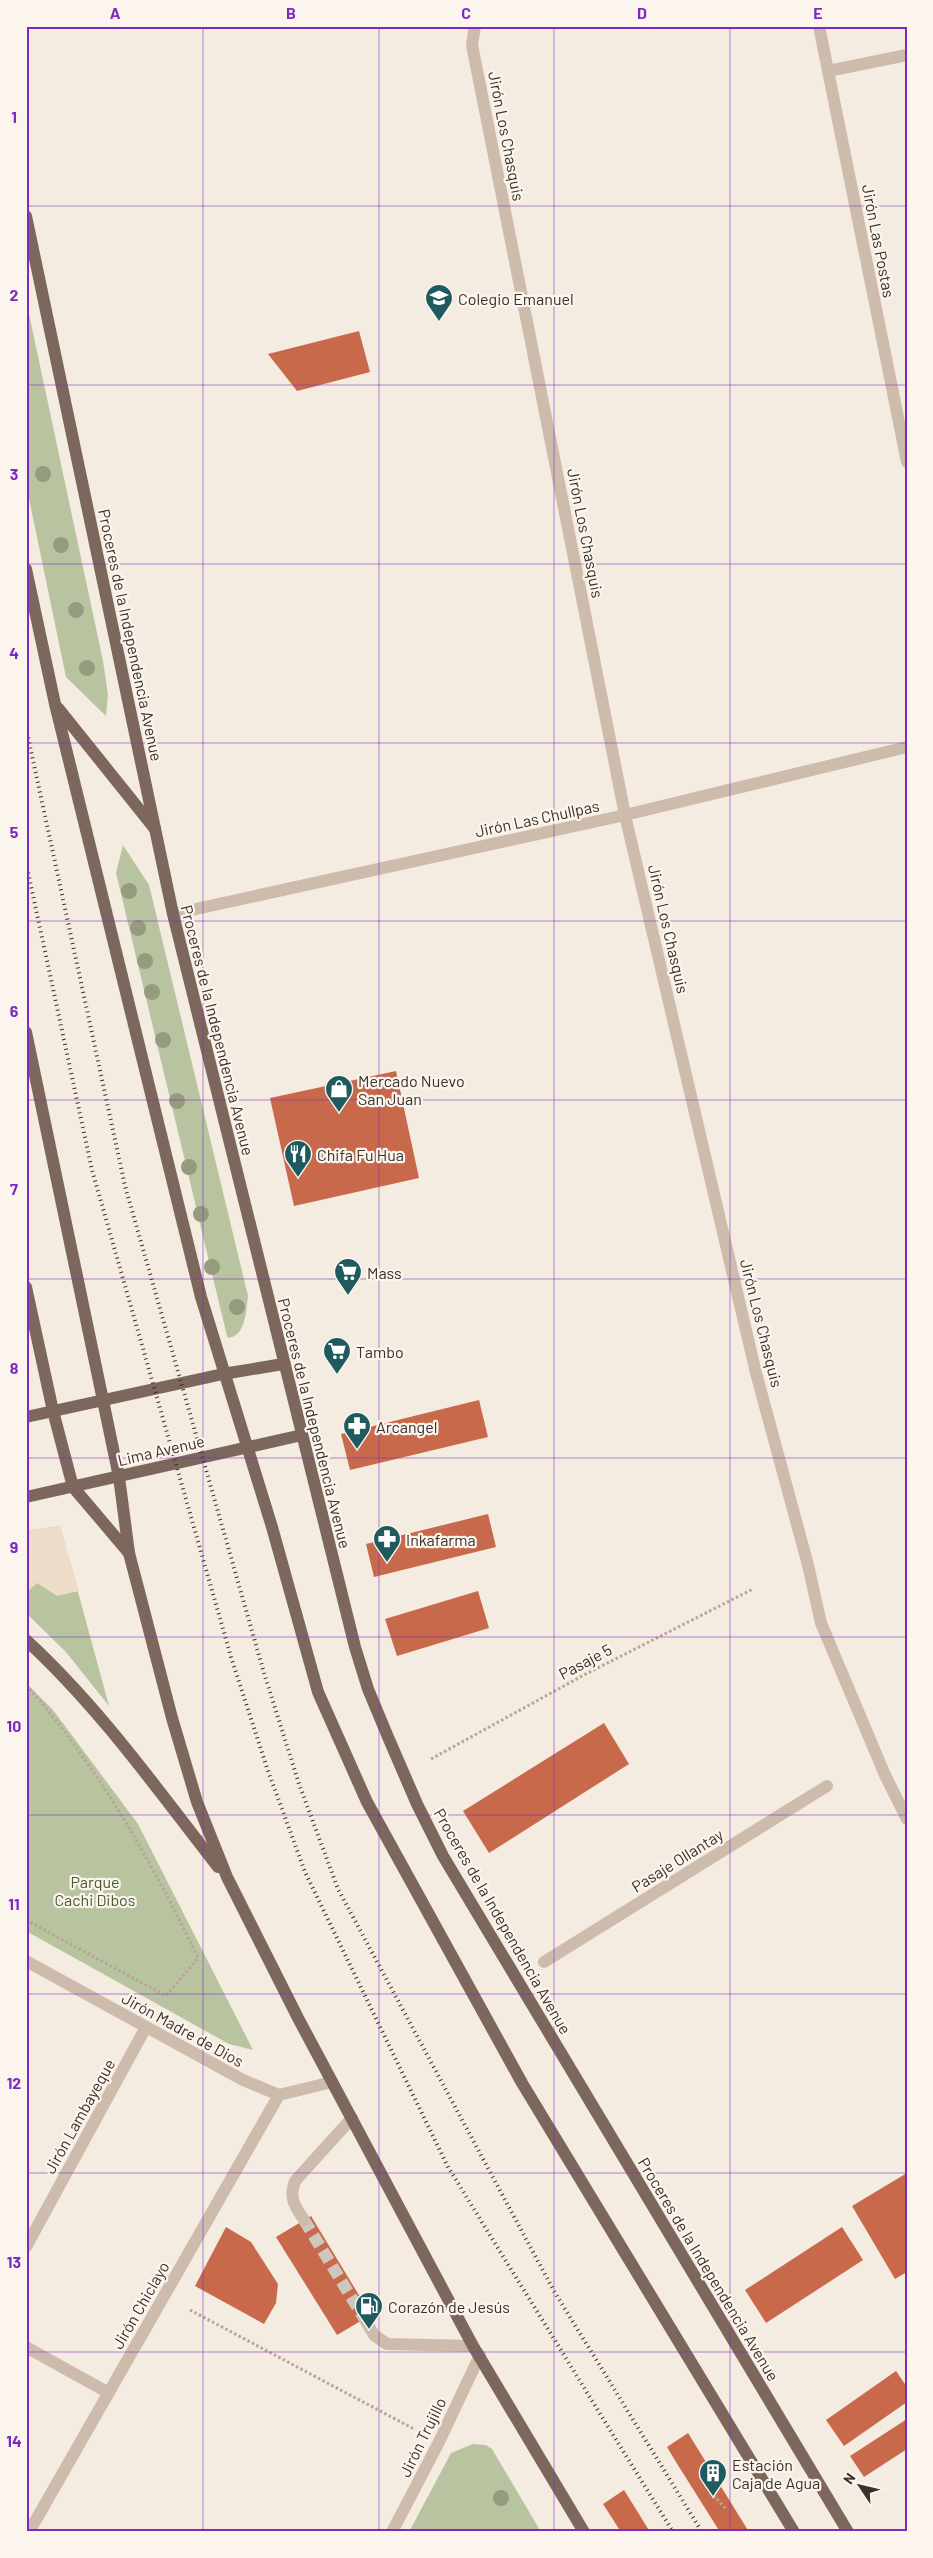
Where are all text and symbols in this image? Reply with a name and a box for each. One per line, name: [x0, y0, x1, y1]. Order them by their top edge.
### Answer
text: A: [110, 3, 121, 22]
text: B: [286, 3, 296, 22]
text: C: [461, 3, 471, 22]
text: D: [637, 3, 647, 22]
text: E: [813, 3, 823, 22]
street label: Jirón Los Chasquis: [485, 70, 529, 202]
text: 1: [11, 107, 17, 126]
street label: Jirón Las Postas: [859, 183, 899, 299]
school or university icon: Colegio Emanuel: [424, 283, 454, 322]
text: 2: [10, 285, 19, 304]
place label: Colegio Emanuel: [458, 289, 574, 308]
text: 3: [10, 464, 18, 483]
street label: Jirón Los Chasquis: [564, 467, 608, 599]
street label: Proceres de la Independencia Avenue: [95, 507, 167, 763]
text: 4: [9, 643, 19, 662]
street label: Jirón Las Chullpas: [473, 796, 601, 840]
text: 5: [10, 822, 19, 841]
street label: Jirón Los Chasquis: [645, 863, 693, 995]
street label: Proceres de la Independencia Avenue: [178, 903, 258, 1157]
text: 6: [10, 1001, 19, 1020]
place label: Mercado Nuevo San Juan: [358, 1071, 465, 1108]
shop icon: Mercado Nuevo San Juan: [324, 1074, 354, 1113]
restaurant icon: Chifa Fu Hua: [283, 1139, 313, 1178]
place label: Chifa Fu Hua: [317, 1145, 404, 1164]
text: 7: [10, 1179, 18, 1198]
supermarket icon: Mass: [333, 1257, 363, 1296]
street label: Jirón Los Chasquis: [737, 1257, 787, 1389]
place label: Mass: [367, 1263, 402, 1282]
street label: Proceres de la Independencia Avenue: [275, 1296, 355, 1550]
supermarket icon: Tambo: [322, 1336, 352, 1375]
place label: Tambo: [356, 1342, 404, 1361]
text: 8: [10, 1358, 19, 1377]
pharmacy icon: Arcangel: [342, 1411, 372, 1450]
place label: Arcangel: [376, 1417, 437, 1436]
street label: Lima Avenue: [116, 1431, 206, 1469]
pharmacy icon: Inkafarma: [372, 1524, 402, 1563]
place label: Inkafarma: [406, 1530, 476, 1549]
text: 9: [10, 1537, 18, 1556]
street label: Pasaje 5: [555, 1639, 615, 1683]
text: 10: [7, 1716, 21, 1735]
street label: Proceres de la Independencia Avenue: [430, 1805, 576, 2037]
street label: Pasaje Ollantay: [628, 1824, 727, 1896]
park label: Parque Cachi Dibos: [54, 1872, 136, 1909]
text: 11: [8, 1894, 20, 1913]
street label: Jirón Madre de Dios: [119, 1988, 247, 2070]
street label: Jirón Lambayeque: [40, 2055, 118, 2177]
text: 12: [7, 2073, 21, 2092]
street label: Proceres de la Independencia Avenue: [635, 2154, 783, 2384]
text: 13: [7, 2252, 21, 2271]
street label: Jirón Chiclayo: [107, 2258, 173, 2352]
fuel station icon: Corazón de Jesús: [354, 2291, 384, 2330]
place label: Corazón de Jesús: [388, 2297, 510, 2316]
street label: Jirón Trujillo: [395, 2394, 449, 2480]
text: 14: [6, 2431, 22, 2450]
place label: Estación Caja de Agua: [732, 2455, 820, 2492]
building icon: Estación Caja de Agua: [698, 2458, 728, 2497]
north arrow: [836, 2460, 886, 2510]
text: N: [839, 2470, 859, 2487]

